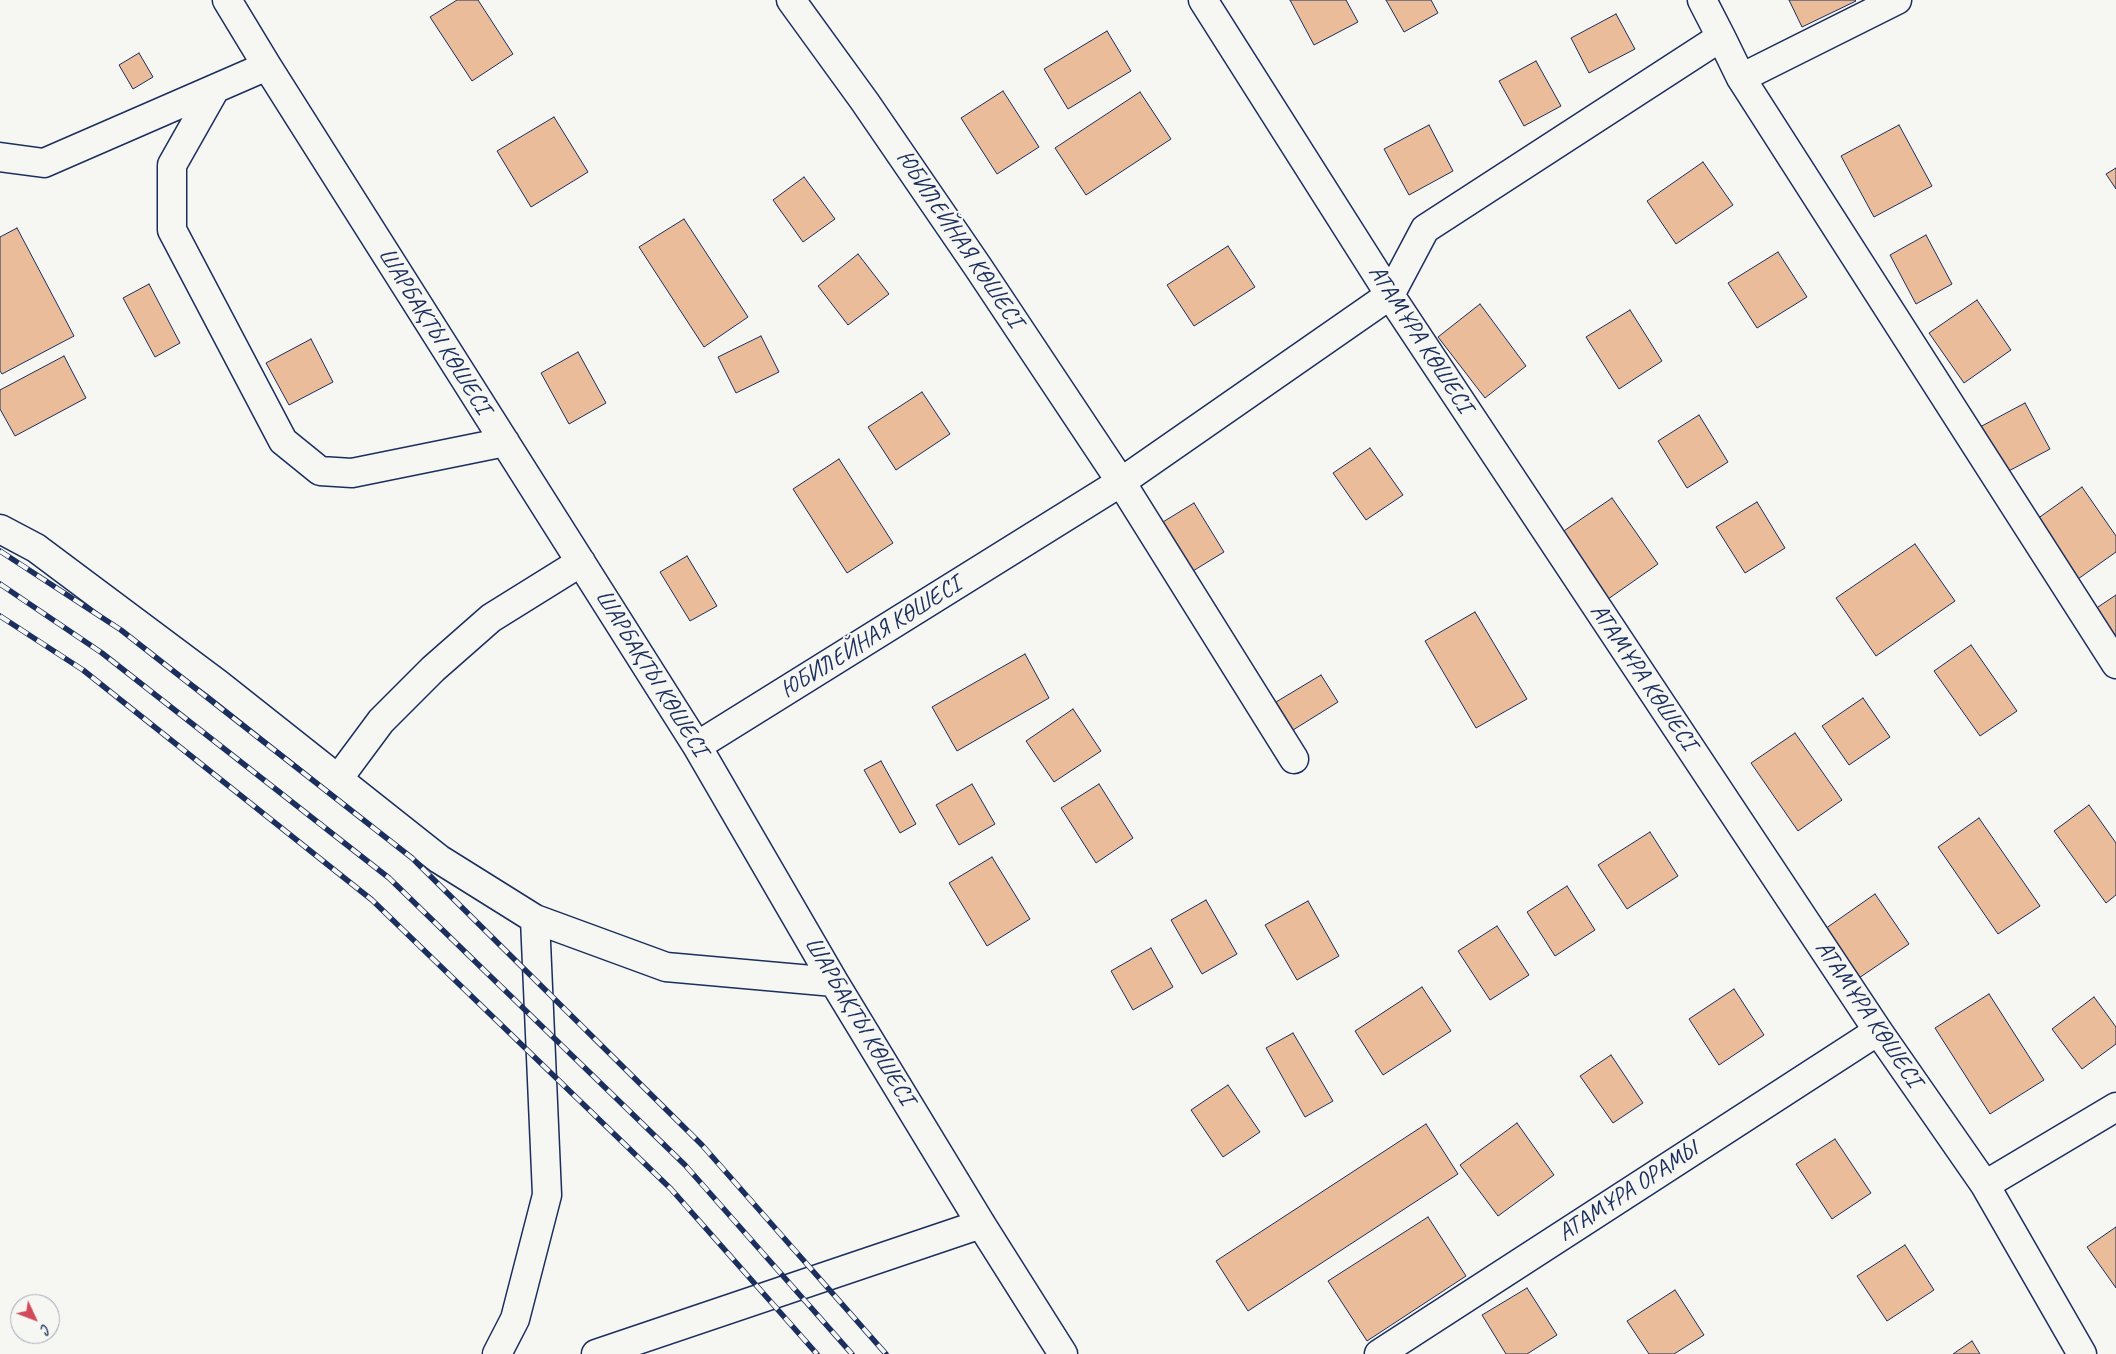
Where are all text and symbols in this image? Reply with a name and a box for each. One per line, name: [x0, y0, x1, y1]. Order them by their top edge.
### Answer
street label: ЮБИЛЕЙНАЯ КӨШЕСІ: [889, 145, 1029, 333]
street label: ШАРБАҚТЫ КӨШЕСІ: [371, 242, 497, 420]
street label: АТАМҰРА КӨШЕСІ: [1362, 260, 1478, 418]
street label: ЮБИЛЕЙНАЯ КӨШЕСІ: [776, 571, 966, 705]
street label: ШАРБАҚТЫ КӨШЕСІ: [588, 584, 714, 762]
street label: АТАМҰРА КӨШЕСІ: [1583, 598, 1703, 756]
street label: ШАРБАҚТЫ КӨШЕСІ: [798, 932, 920, 1110]
street label: АТАМҰРА КӨШЕСІ: [1808, 935, 1928, 1093]
street label: АТАМҰРА ОРАМЫ: [1553, 1136, 1703, 1248]
north arrow: [10, 1294, 60, 1344]
text: С: [37, 1321, 54, 1337]

